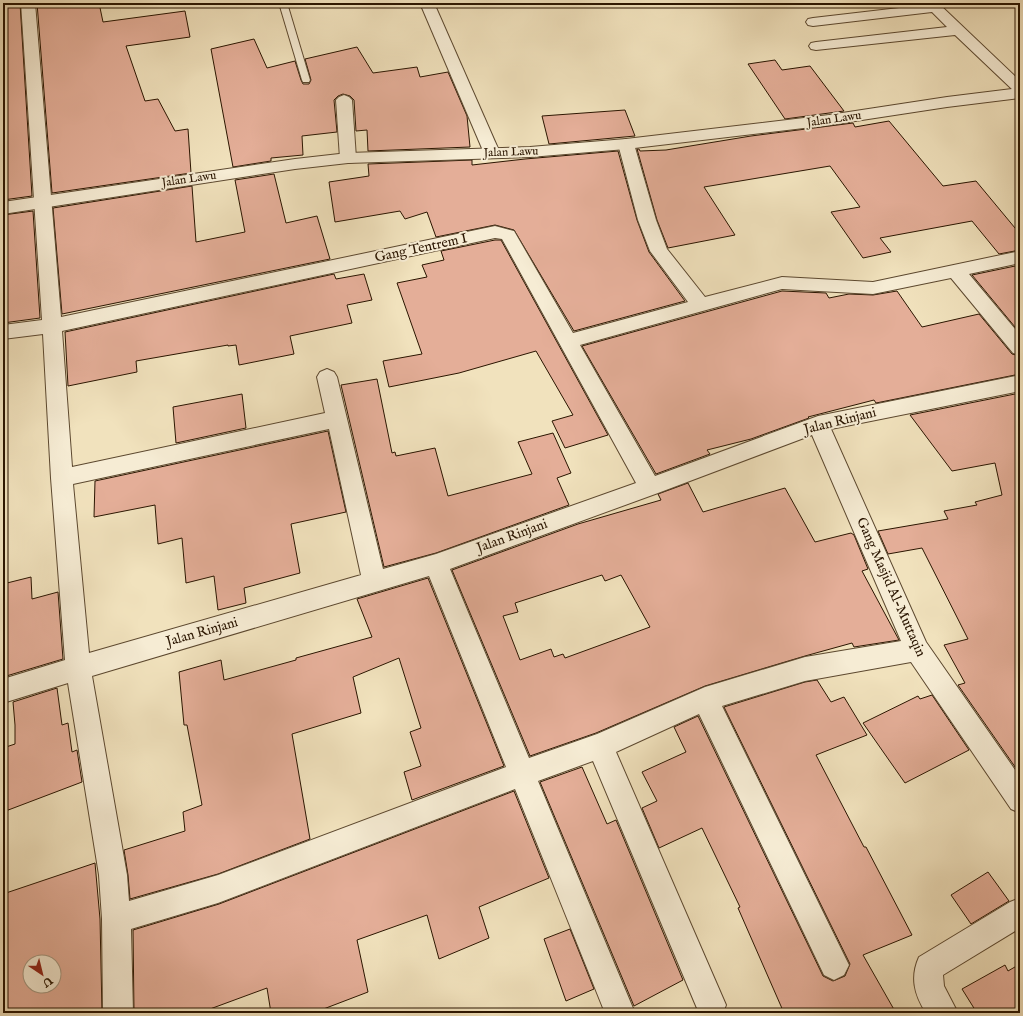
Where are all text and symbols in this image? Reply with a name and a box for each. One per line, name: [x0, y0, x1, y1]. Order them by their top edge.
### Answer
street label: Jalan Lawu: [804, 108, 862, 132]
street label: Jalan Lawu: [481, 144, 539, 162]
street label: Jalan Lawu: [159, 168, 217, 192]
street label: Gang Tentrem I: [373, 229, 469, 267]
street label: Jalan Rinjani: [800, 403, 878, 439]
street label: Gang Masjid Al-Muttaqin: [852, 514, 930, 660]
street label: Jalan Rinjani: [472, 515, 550, 558]
street label: Jalan Rinjani: [162, 613, 240, 651]
north arrow: [22, 954, 62, 994]
text: U: [39, 972, 56, 990]

